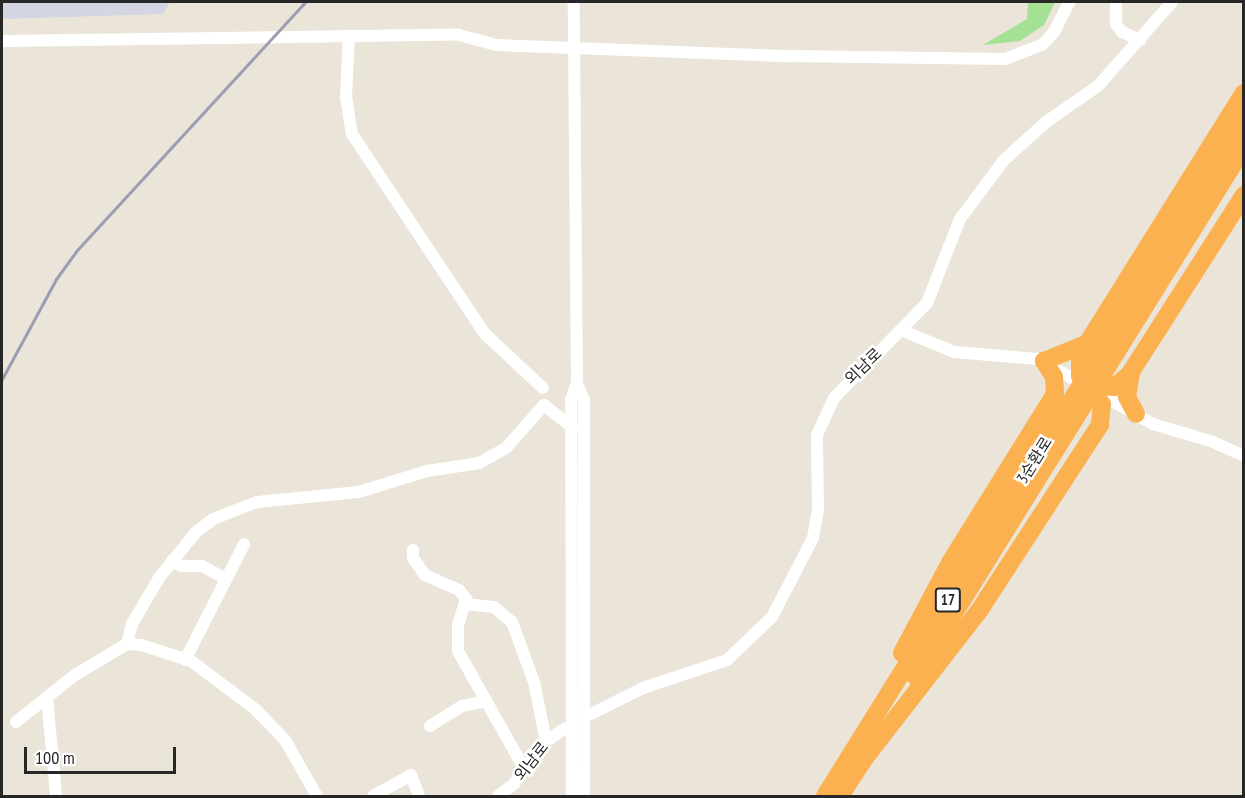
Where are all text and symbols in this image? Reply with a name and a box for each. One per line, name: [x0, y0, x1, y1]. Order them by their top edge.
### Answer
street label: 외남로: [840, 344, 886, 388]
street label: 3순환로: [1012, 433, 1056, 487]
road number: 17: [934, 588, 962, 612]
scale bar: [27, 735, 178, 773]
street label: 외남로: [510, 738, 552, 784]
text: 100 m: [35, 746, 75, 769]

